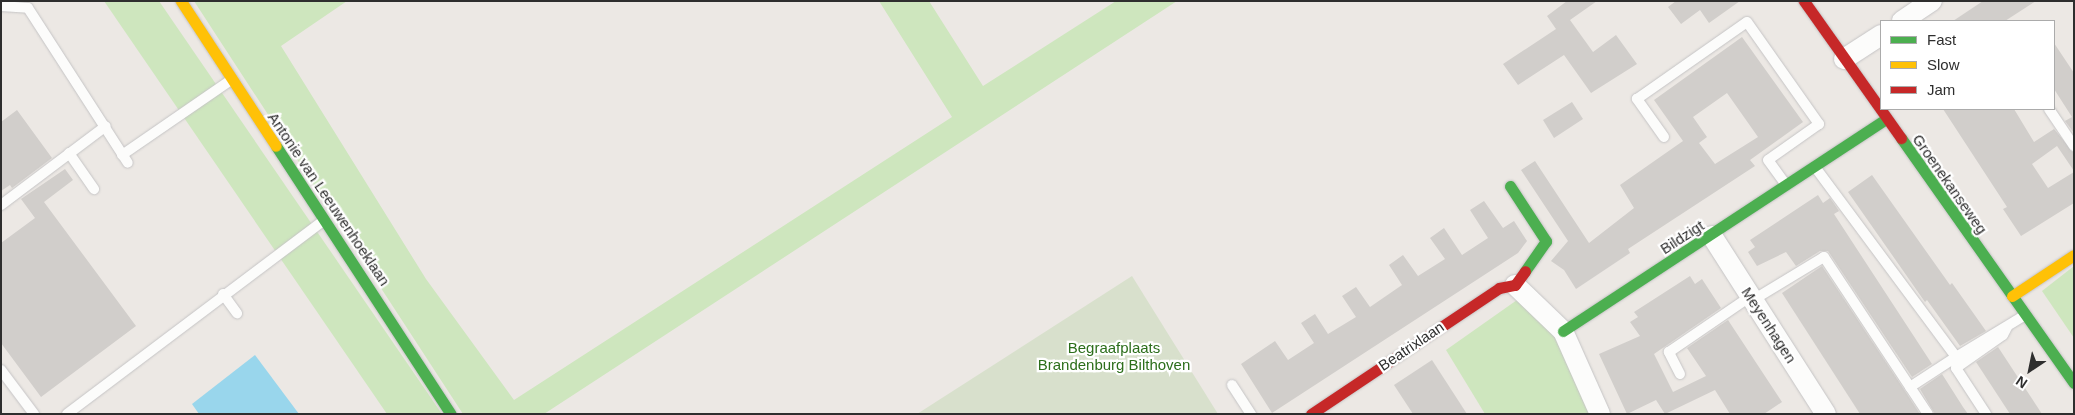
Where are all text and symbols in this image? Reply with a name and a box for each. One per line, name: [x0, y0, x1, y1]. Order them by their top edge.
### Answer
legend: [1880, 20, 2055, 110]
text: Fast: [1927, 31, 1956, 48]
text: Slow: [1927, 56, 1960, 73]
text: Jam: [1927, 81, 1955, 98]
street label: Antonie van Leeuwenhoeklaan: [264, 109, 394, 289]
street label: Groenekanseweg: [1909, 131, 1991, 237]
street label: Bildzigt: [1657, 216, 1707, 258]
street label: Meyenhagen: [1738, 284, 1800, 366]
street label: Beatrixlaan: [1375, 318, 1447, 374]
park label: Begraafplaats Brandenburg Bilthoven: [1038, 338, 1190, 373]
north arrow: [2005, 345, 2055, 395]
text: N: [2013, 373, 2030, 392]

